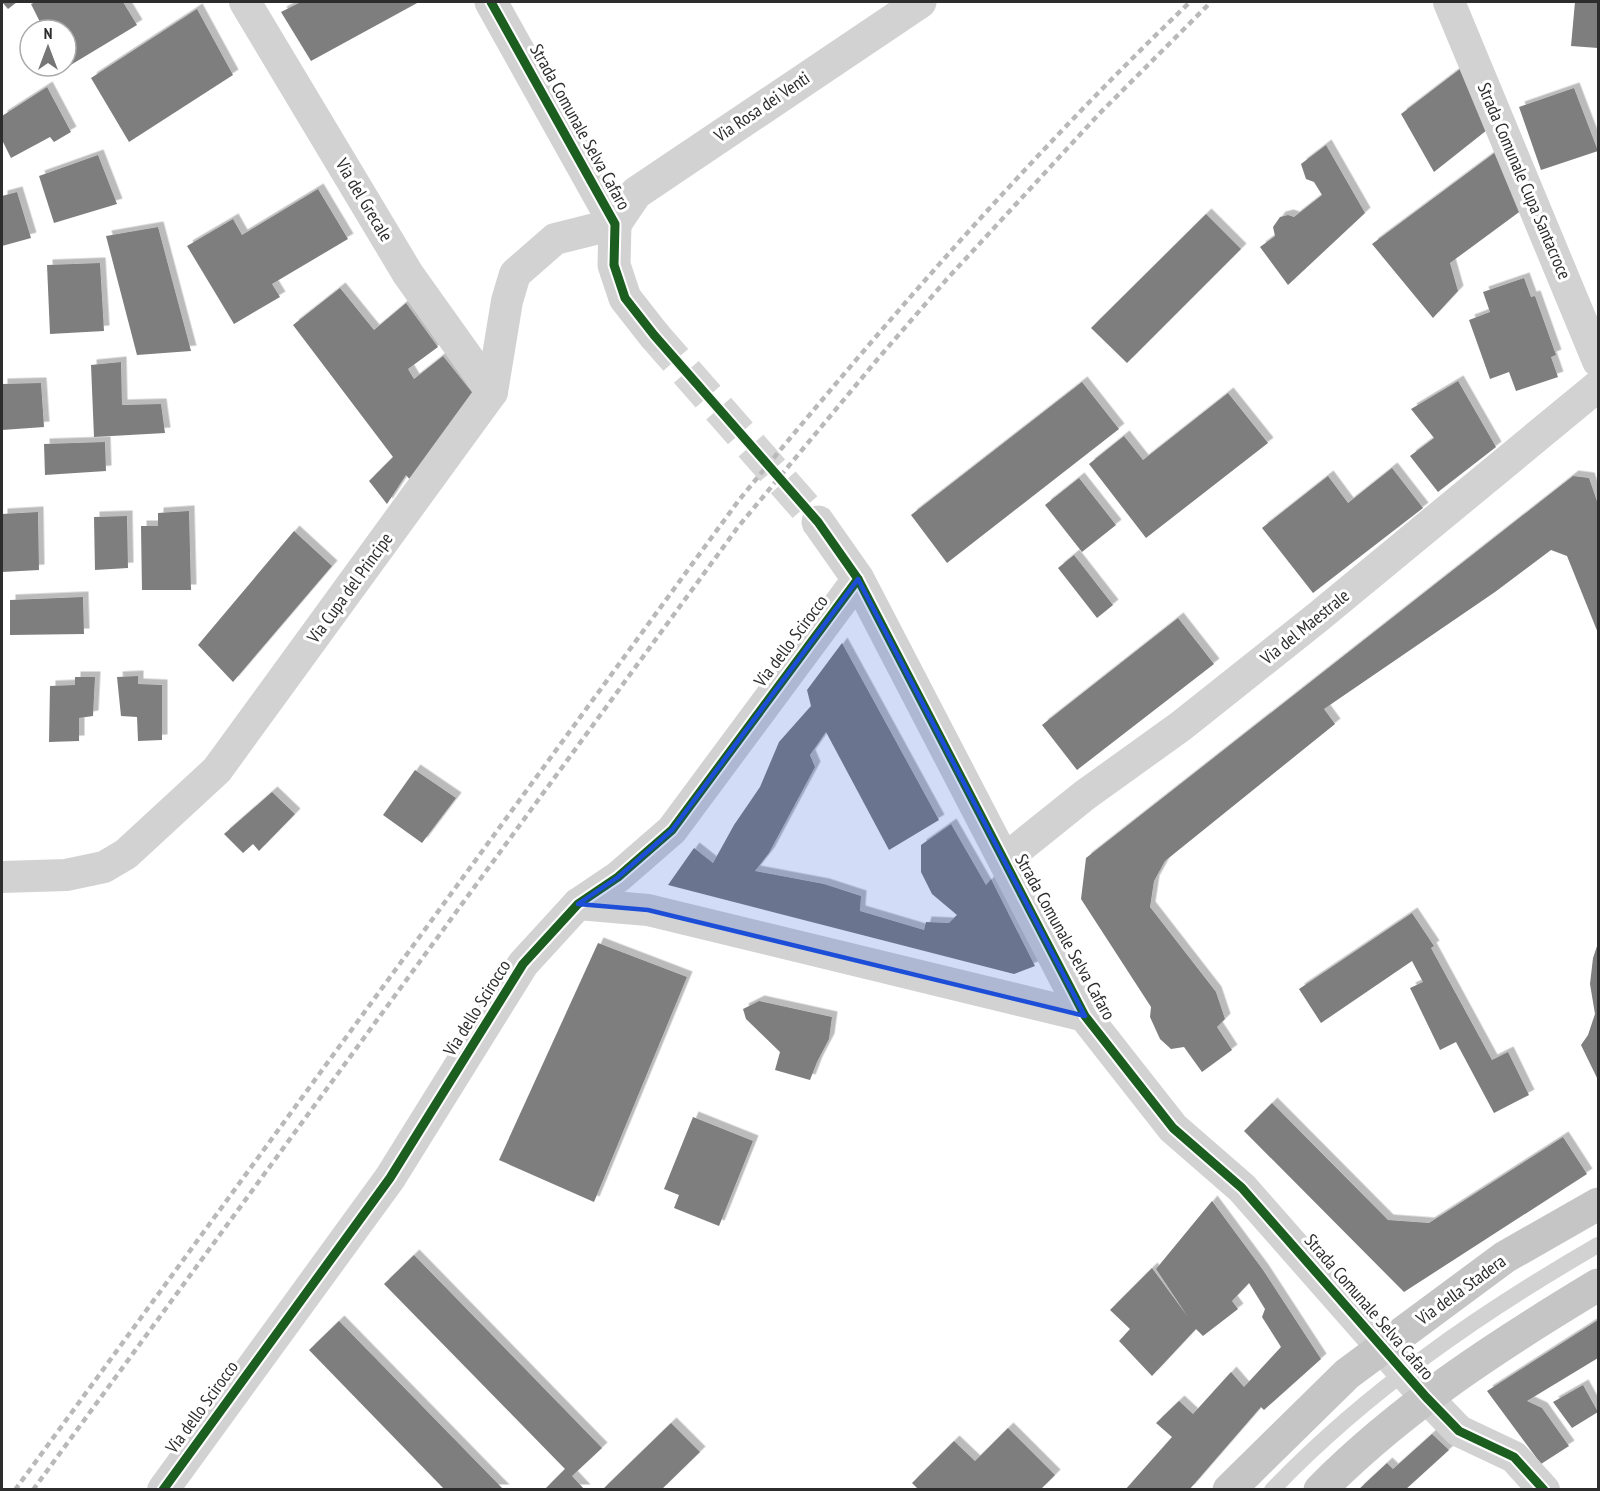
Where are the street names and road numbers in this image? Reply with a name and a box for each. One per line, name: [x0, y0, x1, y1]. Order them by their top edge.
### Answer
street label: Strada Comunale Selva Cafaro: [525, 40, 636, 214]
street label: Via Rosa dei Venti: [709, 66, 814, 147]
street label: Strada Comunale Cupa Santacroce: [1473, 79, 1576, 283]
street label: Via del Grecale: [330, 153, 398, 245]
street label: Via Cupa del Principe: [301, 528, 397, 648]
street label: Via del Maestrale: [1255, 584, 1354, 670]
street label: Via dello Scirocco: [748, 590, 833, 692]
street label: Strada Comunale Selva Cafaro: [1010, 850, 1121, 1024]
street label: Via dello Scirocco: [437, 955, 515, 1061]
street label: Strada Comunale Selva Cafaro: [1300, 1229, 1439, 1385]
street label: Via della Stadera: [1411, 1249, 1510, 1330]
street label: Via dello Scirocco: [160, 1356, 243, 1458]

